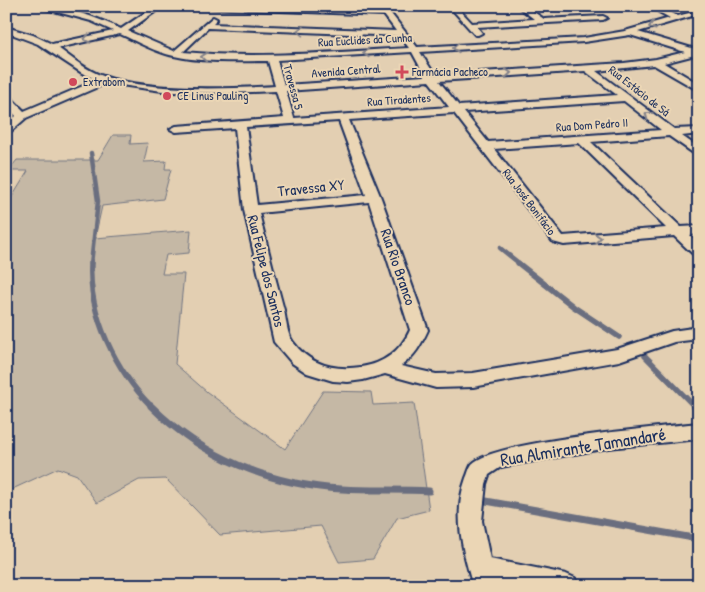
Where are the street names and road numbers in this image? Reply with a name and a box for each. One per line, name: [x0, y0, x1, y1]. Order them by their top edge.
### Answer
street label: Rua Euclides da Cunha: [318, 29, 413, 50]
street label: Avenida Central: [311, 60, 382, 81]
street label: Rua Estácio de Sá: [605, 61, 674, 120]
street label: Travessa 5: [279, 62, 308, 111]
street label: Rua Tiradentes: [367, 89, 432, 110]
street label: Rua Dom Pedro II: [555, 114, 629, 136]
street label: Rua José Bonifácio: [499, 165, 560, 239]
street label: Travessa XY: [276, 174, 346, 201]
street label: Rua Felipe dos Santos: [242, 213, 291, 329]
street label: Rua Rio Branco: [376, 226, 421, 308]
street label: Rua Almirante Tamandaré: [498, 421, 667, 472]

